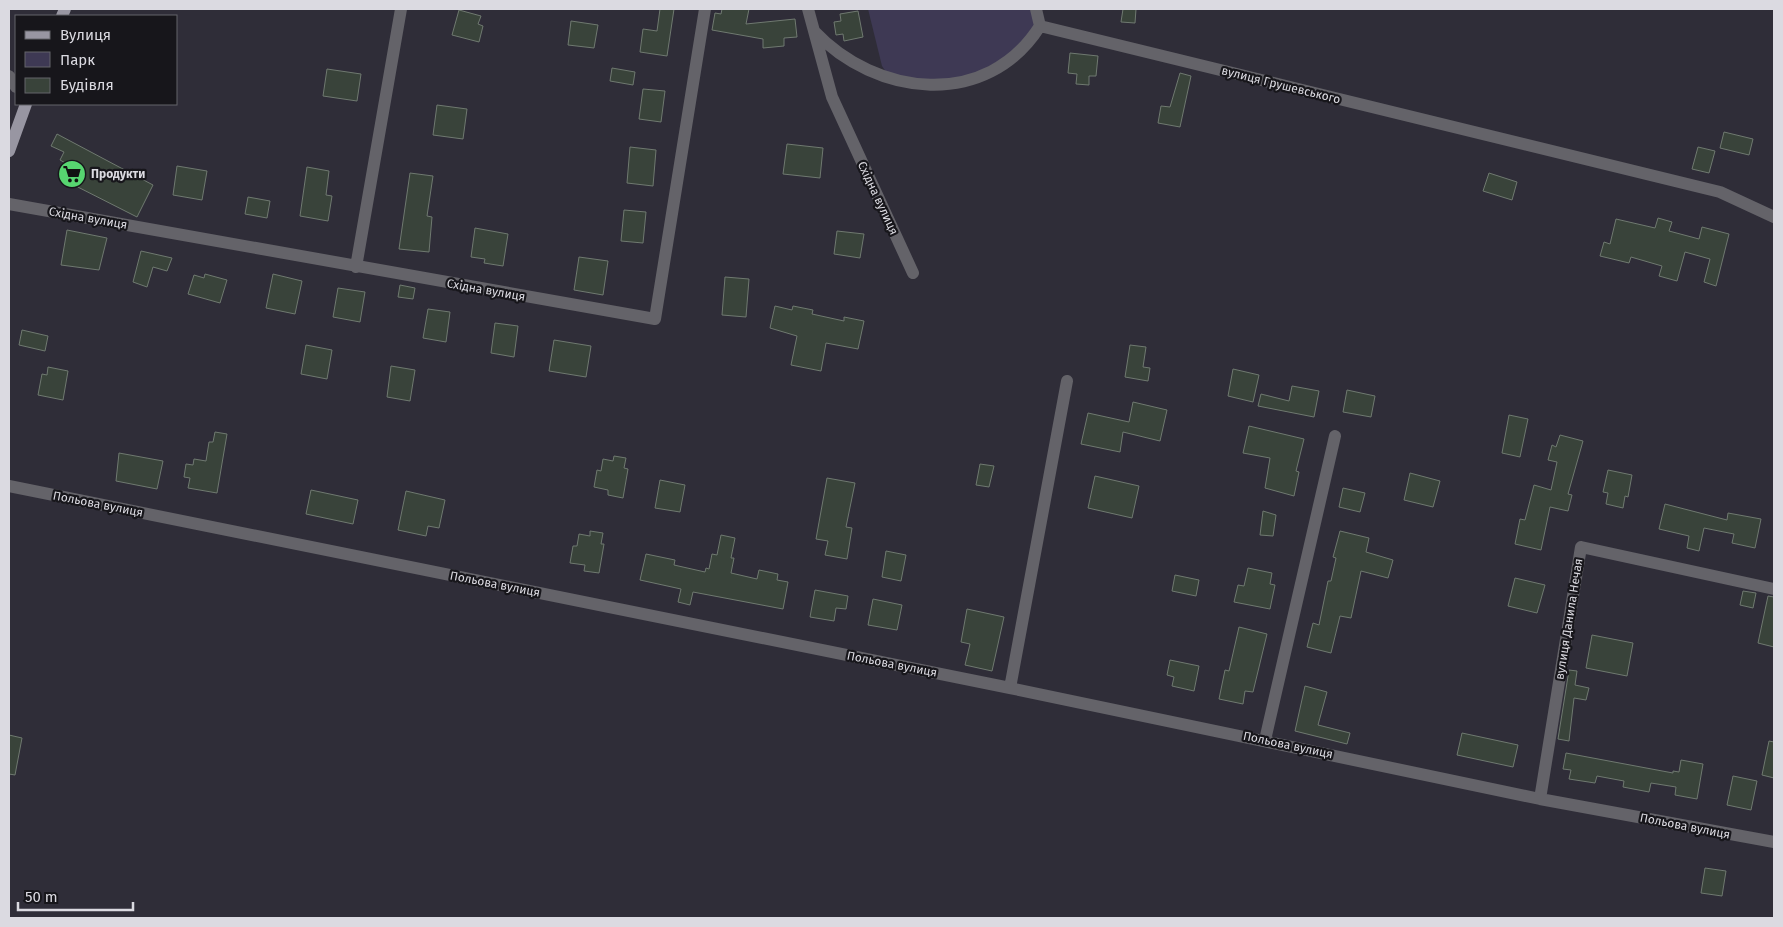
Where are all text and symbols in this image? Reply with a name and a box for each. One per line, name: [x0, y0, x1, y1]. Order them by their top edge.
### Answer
legend: [15, 15, 178, 105]
text: Вулиця: [60, 26, 111, 44]
text: Парк: [60, 51, 95, 69]
street label: вулиця Грушевського: [1220, 63, 1342, 107]
text: Будівля: [60, 76, 114, 94]
supermarket icon: Продукти: [57, 159, 87, 189]
street label: Східна вулиця: [855, 159, 901, 237]
place label: Продукти: [91, 167, 145, 181]
street label: Східна вулиця: [48, 204, 128, 232]
street label: Східна вулиця: [446, 276, 526, 304]
street label: Польова вулиця: [52, 488, 144, 520]
street label: вулиця Данила Нечая: [1552, 557, 1586, 681]
street label: Польова вулиця: [449, 568, 541, 600]
street label: Польова вулиця: [846, 648, 938, 680]
street label: Польова вулиця: [1242, 729, 1334, 761]
street label: Польова вулиця: [1639, 810, 1731, 842]
scale bar: [18, 880, 132, 912]
text: 50 m: [25, 888, 58, 906]

